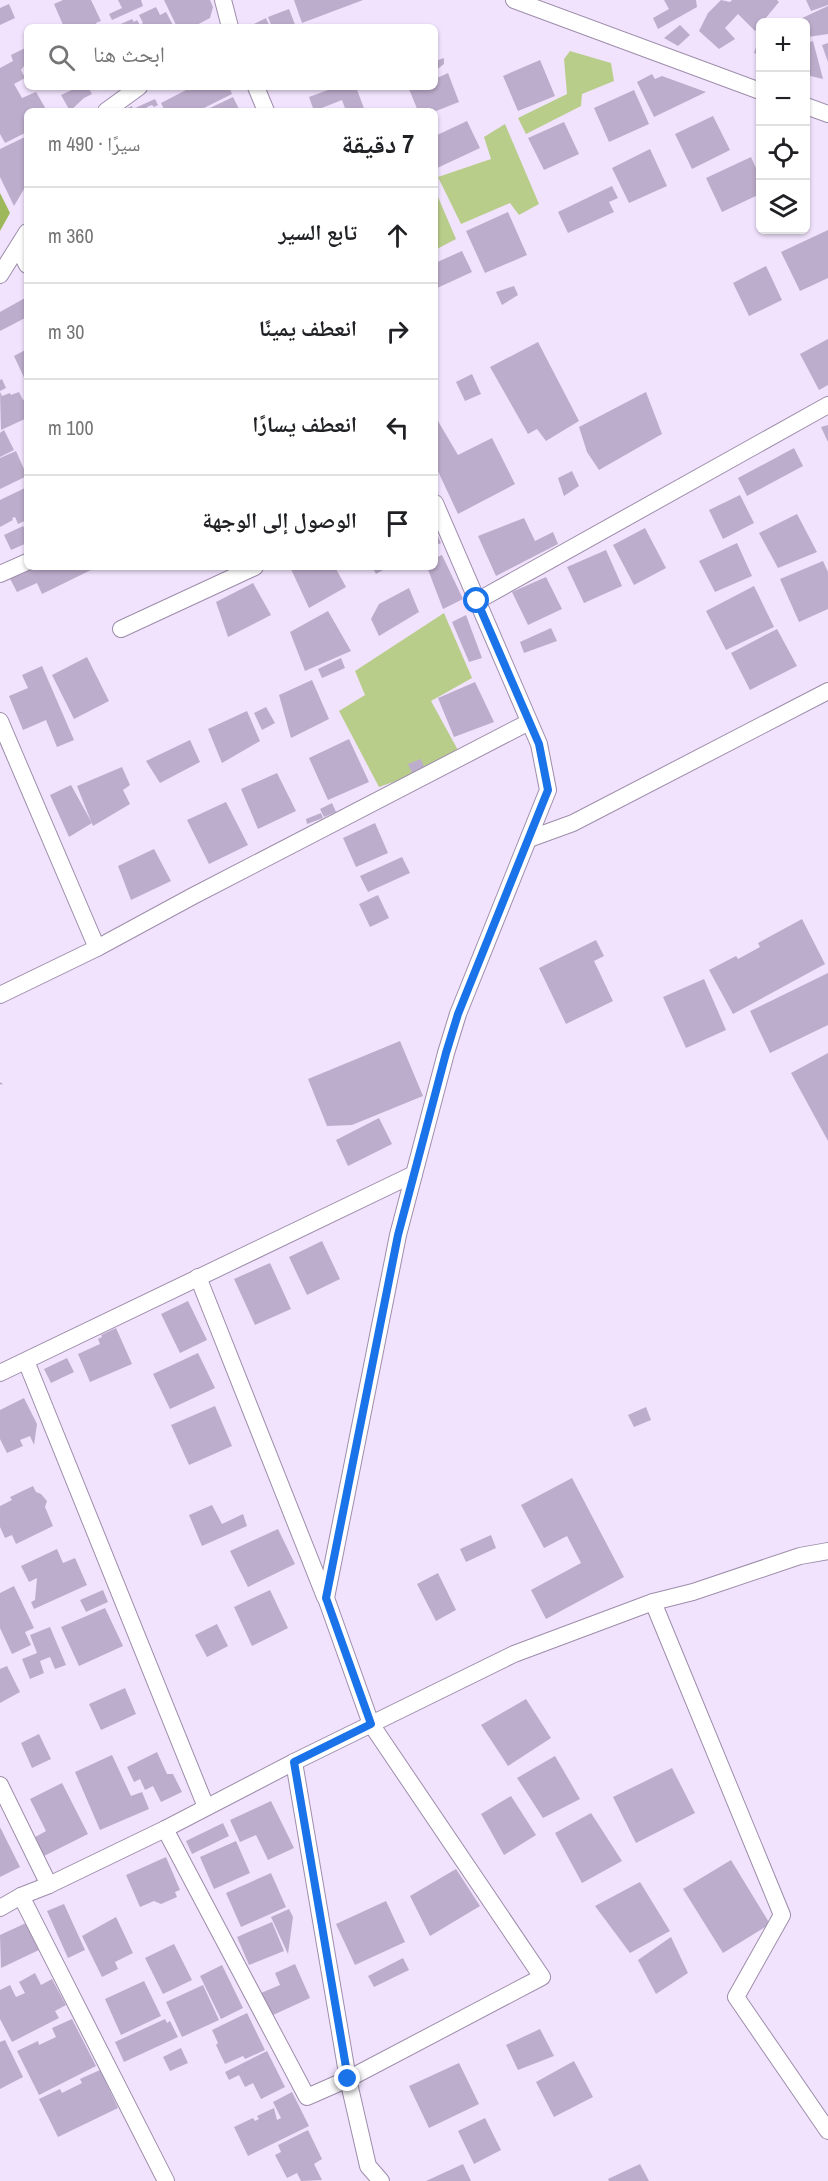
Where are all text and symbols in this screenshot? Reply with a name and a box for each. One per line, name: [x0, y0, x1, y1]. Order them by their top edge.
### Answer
map controls: [756, 18, 810, 234]
button: +: [756, 18, 810, 72]
search box: [24, 24, 438, 90]
text: ابحث هنا: [93, 39, 165, 69]
icon: search: [45, 41, 78, 74]
button: −: [756, 72, 810, 126]
text: 7 دقيقة: [342, 126, 414, 161]
button: locate: [756, 126, 810, 180]
text: سيرًا · 490 m: [48, 130, 141, 157]
button: layers: [756, 180, 810, 234]
text: تابع السير: [279, 217, 357, 247]
icon: ahead: [381, 219, 414, 252]
text: 360 m: [48, 222, 94, 249]
text: انعطف يمينًا: [259, 313, 357, 343]
icon: right: [381, 315, 414, 348]
text: 30 m: [48, 318, 84, 345]
text: انعطف يسارًا: [252, 409, 357, 439]
icon: left: [381, 411, 414, 444]
text: 100 m: [48, 414, 94, 441]
text: الوصول إلى الوجهة: [202, 505, 357, 535]
icon: arrive: [381, 507, 414, 540]
route start: [463, 587, 489, 613]
route end: [334, 2065, 360, 2091]

